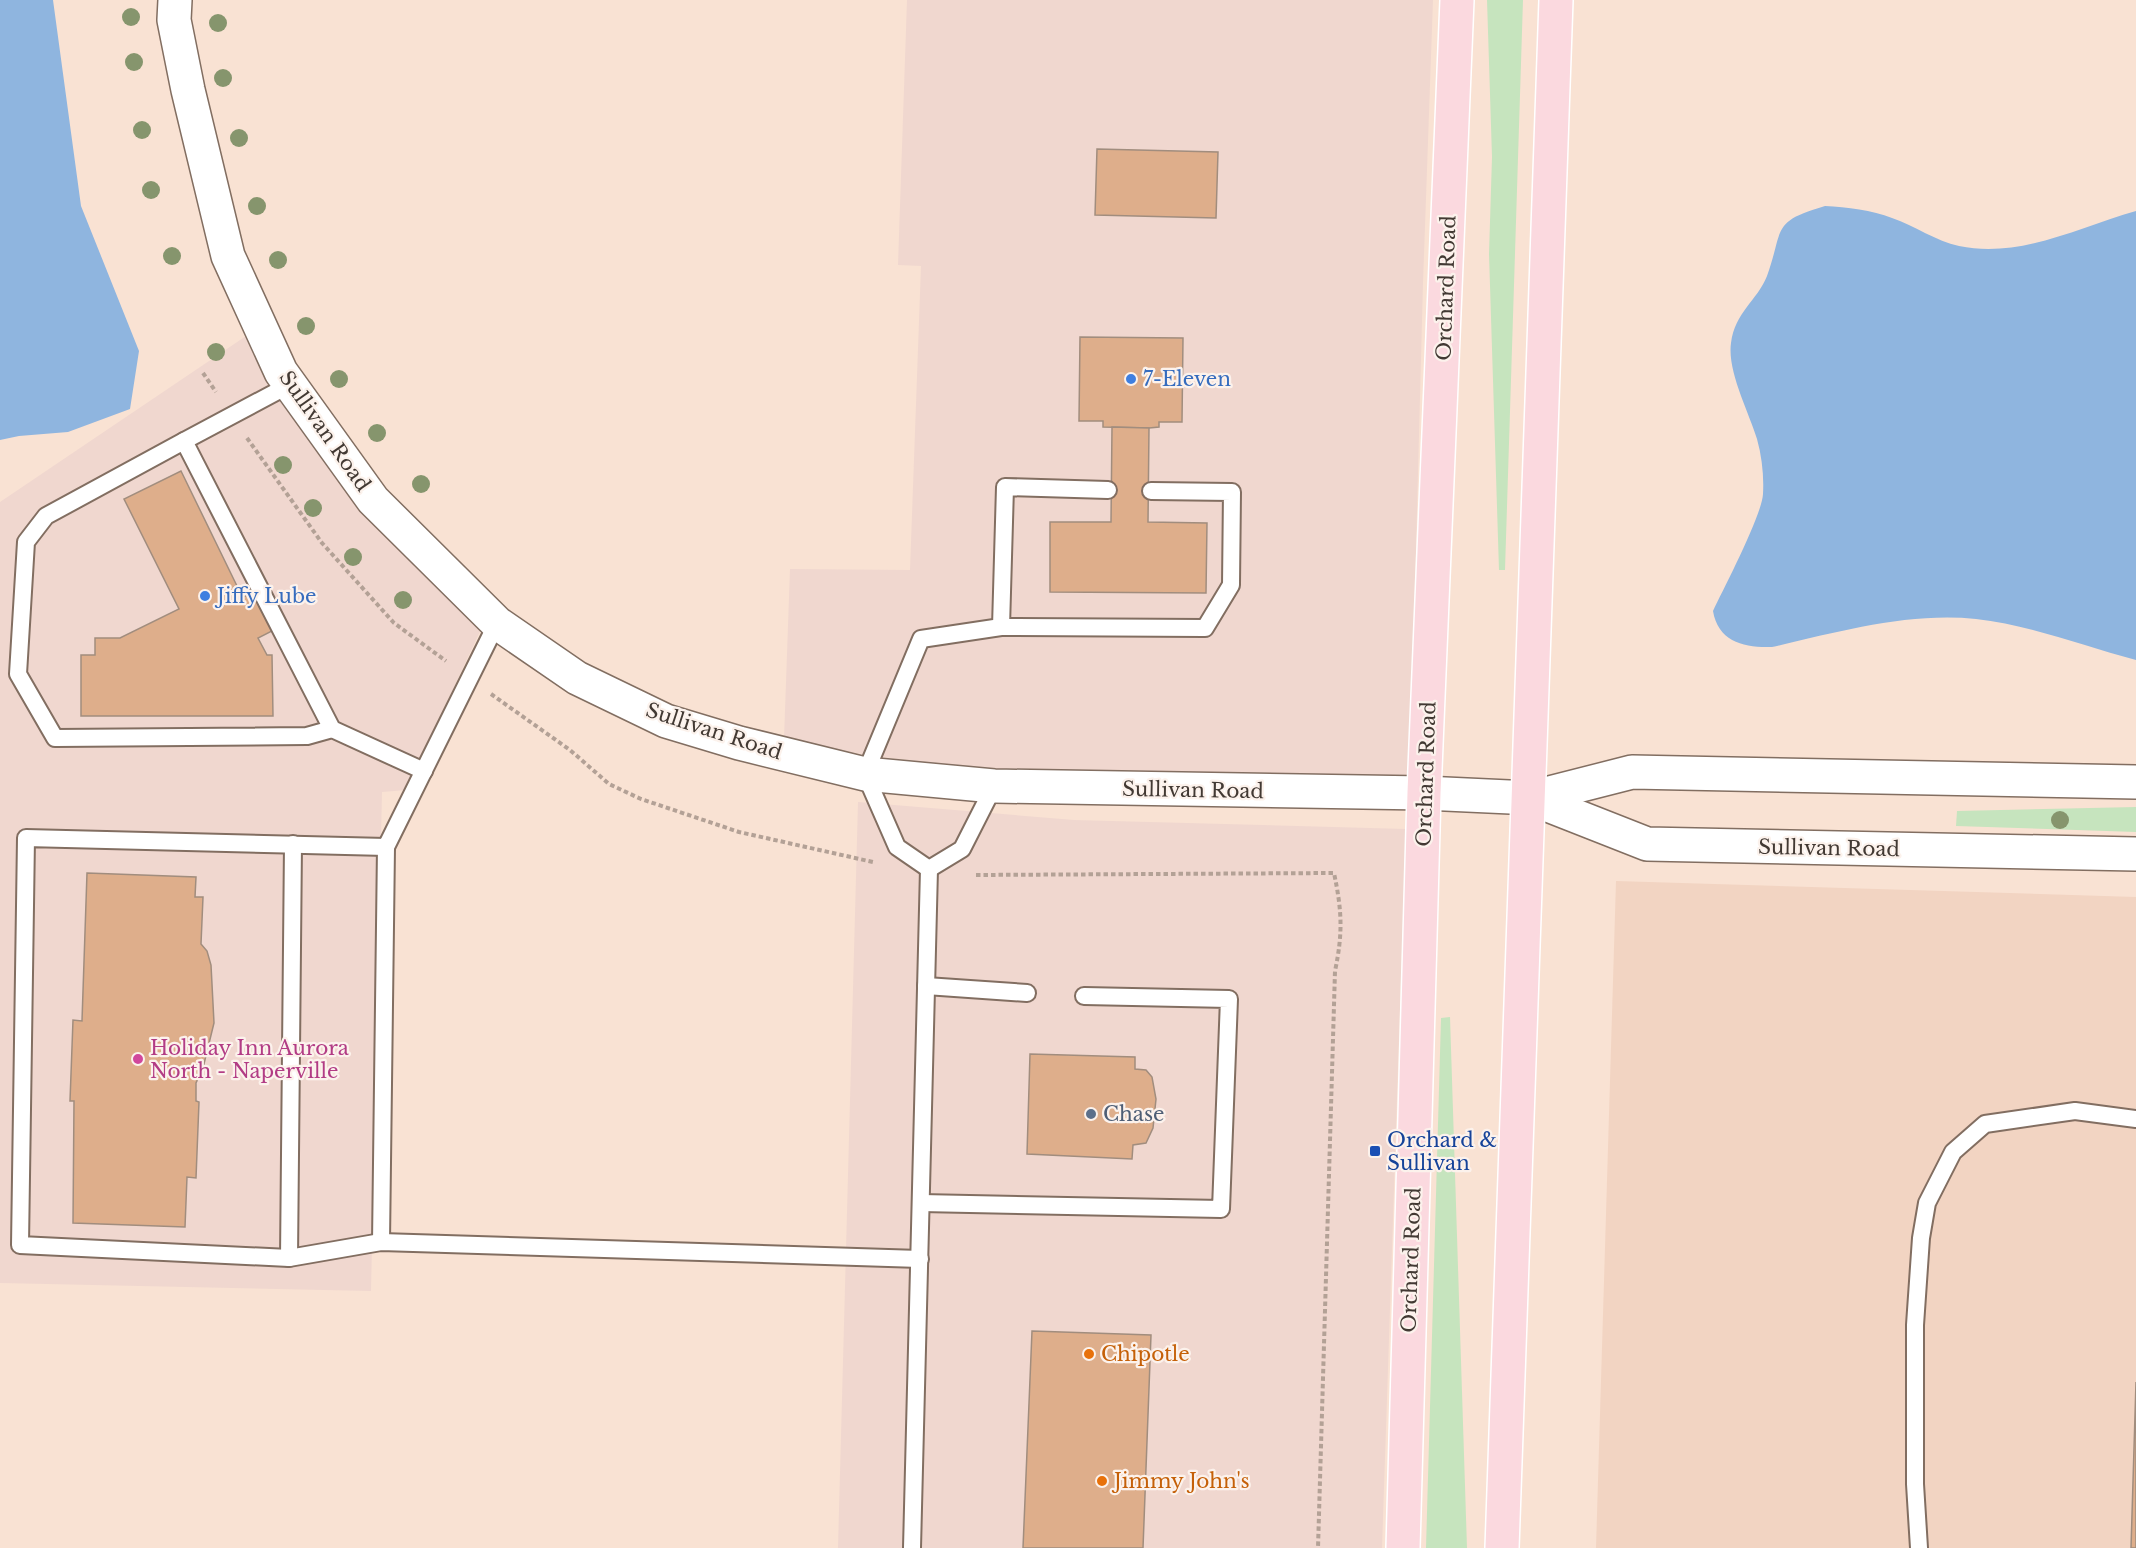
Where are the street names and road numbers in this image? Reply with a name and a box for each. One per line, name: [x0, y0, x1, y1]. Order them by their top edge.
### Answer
street label: Orchard Road: [1431, 215, 1461, 361]
street label: Sullivan Road: [274, 366, 376, 496]
street label: Sullivan Road: [643, 698, 785, 764]
street label: Orchard Road: [1411, 701, 1441, 847]
street label: Sullivan Road: [1122, 777, 1264, 803]
street label: Sullivan Road: [1758, 835, 1900, 861]
street label: Orchard Road: [1396, 1187, 1426, 1333]

